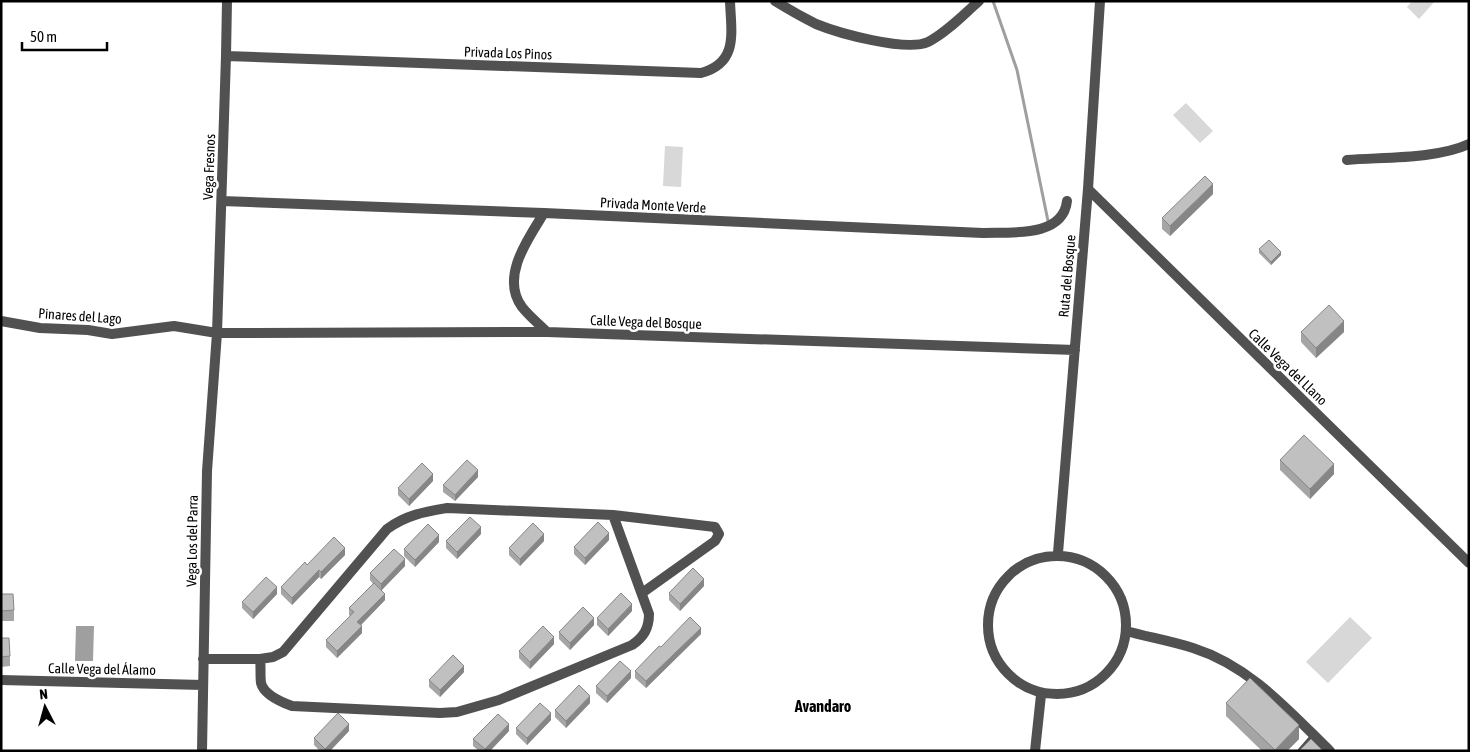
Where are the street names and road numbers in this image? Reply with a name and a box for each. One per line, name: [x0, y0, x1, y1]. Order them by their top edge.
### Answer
street label: Privada Los Pinos: [464, 43, 552, 63]
street label: Vega Fresnos: [200, 134, 218, 200]
street label: Privada Monte Verde: [600, 194, 706, 216]
street label: Ruta del Bosque: [1055, 234, 1079, 318]
street label: Pinares del Lago: [38, 305, 122, 327]
street label: Calle Vega del Bosque: [590, 312, 702, 332]
street label: Calle Vega del Llano: [1245, 325, 1331, 409]
street label: Vega Los del Parra: [183, 495, 201, 587]
street label: Calle Vega del Álamo: [48, 660, 156, 678]

